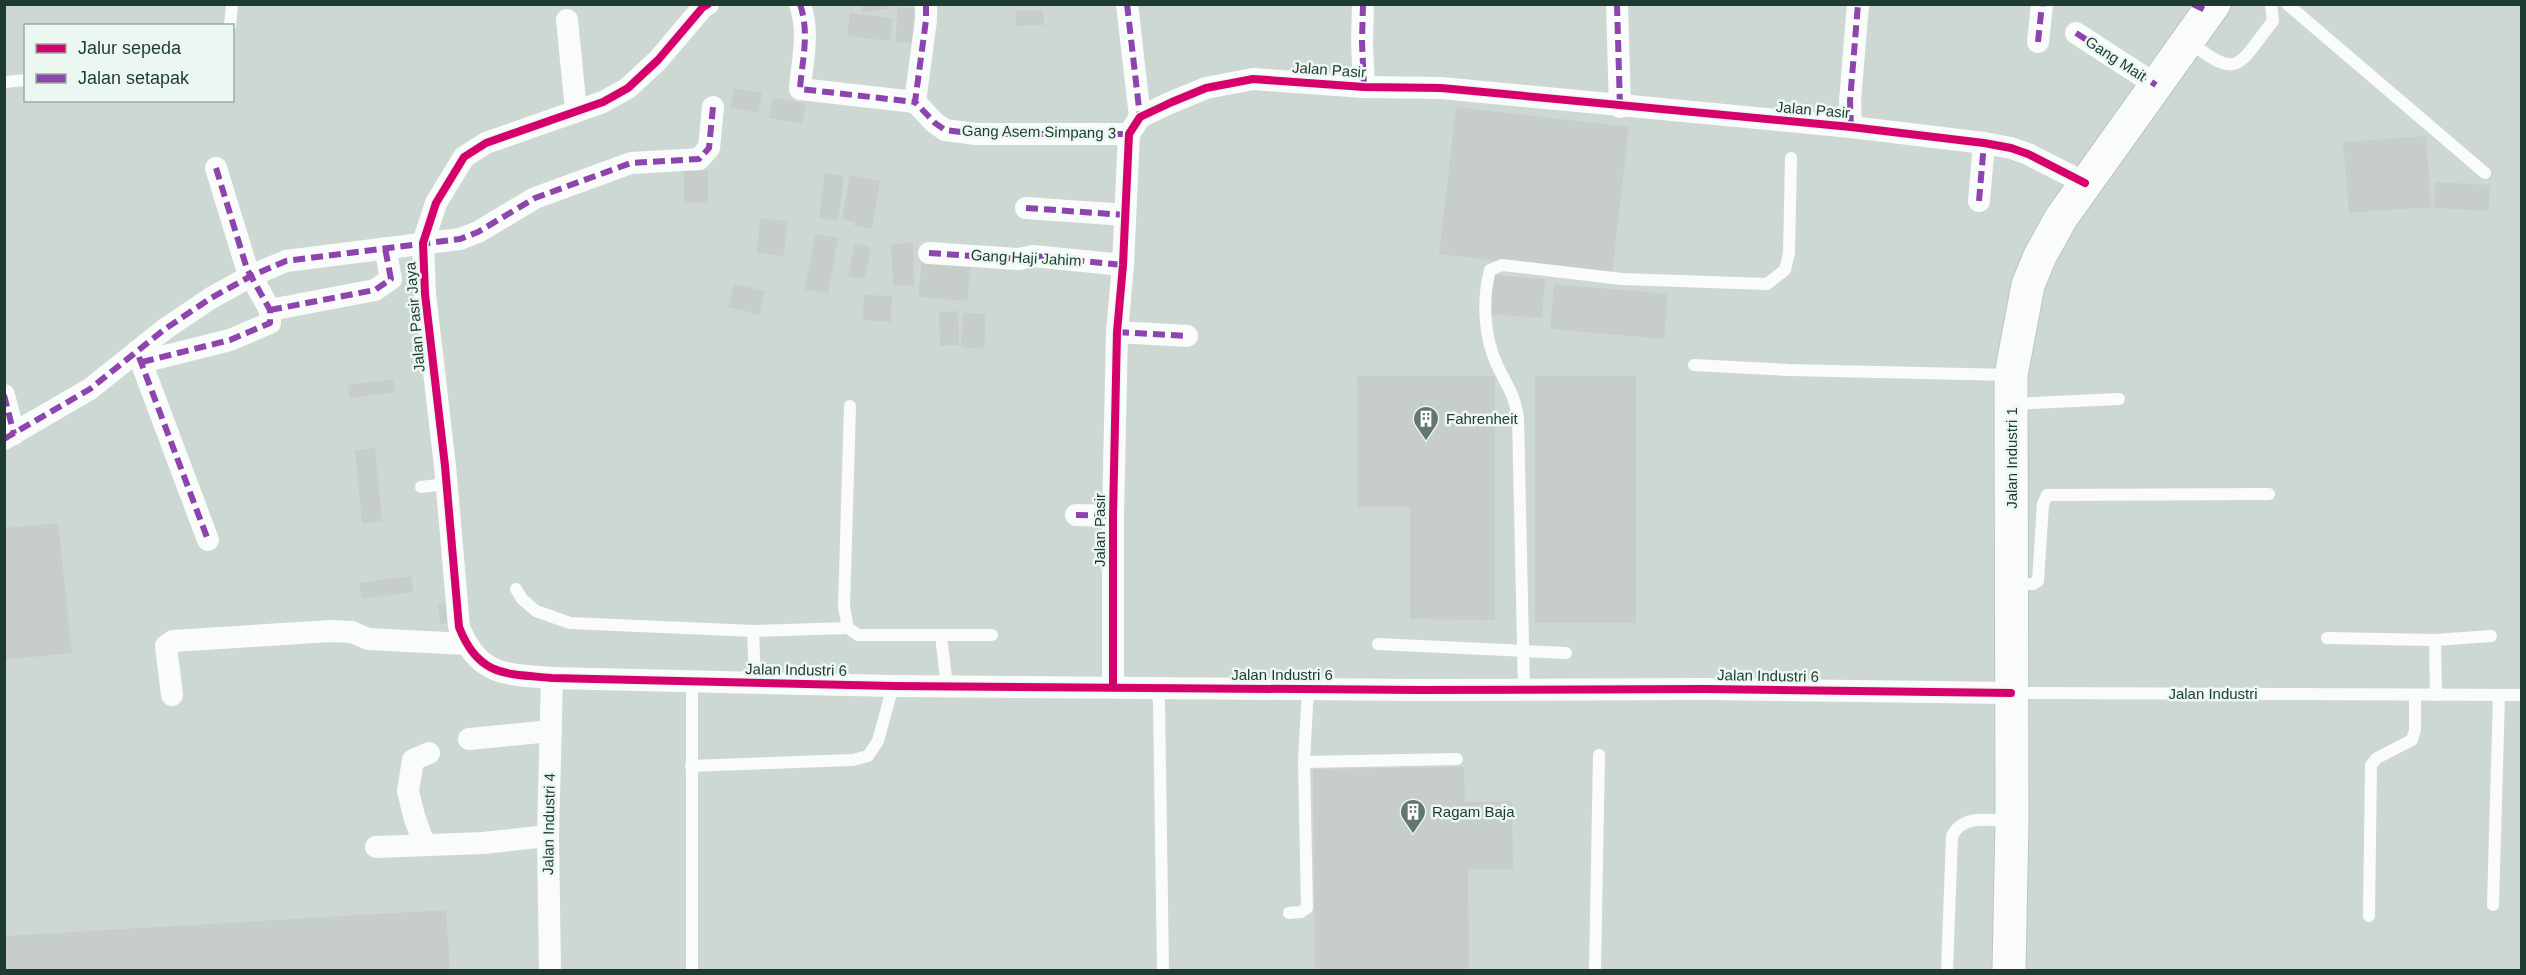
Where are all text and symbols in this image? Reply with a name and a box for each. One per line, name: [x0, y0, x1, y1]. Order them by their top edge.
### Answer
legend: [24, 24, 234, 102]
street label: Gang Mait: [2083, 33, 2151, 85]
text: Jalur sepeda: [78, 38, 182, 58]
street label: Jalan Pasir: [1291, 58, 1367, 81]
text: Jalan setapak: [78, 68, 190, 88]
street label: Jalan Pasir: [1775, 98, 1851, 121]
street label: Gang Asem Simpang 3: [962, 122, 1116, 141]
street label: Gang Haji Jahim: [970, 246, 1082, 269]
street label: Jalan Pasir Jaya: [401, 261, 428, 373]
building icon: Fahrenheit: [1411, 404, 1441, 442]
street label: Jalan Industri 1: [2003, 407, 2020, 509]
place label: Fahrenheit: [1446, 410, 1519, 427]
street label: Jalan Pasir: [1091, 493, 1108, 567]
street label: Jalan Industri 6: [745, 660, 847, 679]
street label: Jalan Industri 6: [1231, 666, 1333, 683]
street label: Jalan Industri 6: [1717, 666, 1819, 685]
street label: Jalan Industri: [2168, 685, 2258, 702]
street label: Jalan Industri 4: [539, 773, 558, 875]
building icon: Ragam Baja: [1398, 797, 1428, 835]
place label: Ragam Baja: [1432, 803, 1515, 820]

